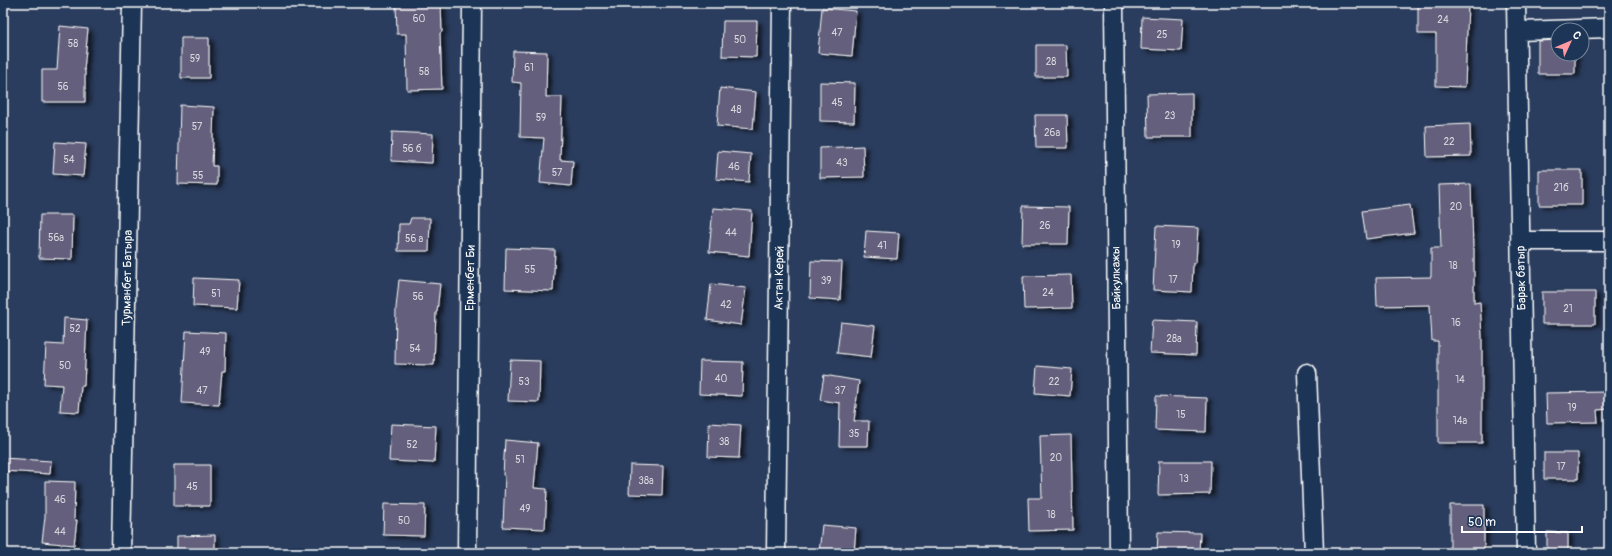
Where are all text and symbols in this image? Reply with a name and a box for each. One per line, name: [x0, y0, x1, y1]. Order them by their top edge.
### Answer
house number: 60: [413, 13, 425, 25]
house number: 24: [1437, 14, 1449, 26]
north arrow: [1550, 22, 1590, 62]
house number: 47: [831, 27, 843, 39]
text: С: [1570, 28, 1584, 43]
house number: 25: [1156, 29, 1168, 41]
house number: 50: [734, 34, 746, 46]
house number: 58: [68, 38, 78, 50]
house number: 59: [190, 53, 200, 65]
house number: 28: [1046, 56, 1056, 68]
house number: 61: [524, 62, 534, 74]
house number: 58: [419, 66, 429, 78]
house number: 56: [57, 81, 69, 93]
house number: 45: [831, 97, 843, 109]
house number: 48: [731, 104, 741, 116]
house number: 23: [1165, 110, 1176, 122]
house number: 59: [536, 112, 546, 124]
house number: 57: [192, 121, 203, 133]
house number: 26а: [1044, 127, 1060, 139]
house number: 22: [1443, 136, 1455, 148]
house number: 56 б: [402, 143, 422, 155]
house number: 54: [63, 154, 75, 166]
house number: 43: [836, 157, 848, 169]
house number: 46: [728, 161, 740, 173]
house number: 57: [552, 167, 563, 179]
house number: 55: [193, 170, 203, 182]
house number: 21б: [1553, 182, 1569, 194]
house number: 20: [1450, 201, 1462, 213]
house number: 26: [1039, 220, 1051, 232]
house number: 44: [725, 227, 737, 239]
street label: Турманбет Батыра: [119, 229, 136, 326]
house number: 56а: [48, 232, 64, 244]
house number: 56 а: [405, 233, 423, 245]
house number: 19: [1171, 239, 1181, 251]
house number: 41: [877, 240, 887, 252]
street label: Ерменбет Би: [462, 244, 479, 311]
street label: Актан Керей: [771, 245, 788, 310]
street label: Барак батыр: [1513, 245, 1530, 310]
street label: Байкулкажы: [1108, 246, 1125, 310]
house number: 18: [1449, 260, 1457, 272]
house number: 55: [525, 264, 535, 276]
house number: 17: [1168, 274, 1178, 286]
house number: 39: [821, 275, 831, 287]
house number: 24: [1042, 287, 1054, 299]
house number: 51: [211, 288, 221, 300]
house number: 56: [412, 291, 424, 303]
house number: 42: [720, 299, 732, 311]
house number: 21: [1563, 303, 1573, 315]
house number: 16: [1451, 317, 1461, 329]
house number: 52: [69, 323, 81, 335]
house number: 28а: [1166, 333, 1182, 345]
house number: 54: [409, 343, 421, 355]
house number: 49: [200, 346, 210, 358]
house number: 50: [59, 360, 71, 372]
house number: 40: [715, 373, 727, 385]
house number: 14: [1455, 374, 1465, 386]
house number: 53: [519, 376, 530, 388]
house number: 22: [1048, 376, 1060, 388]
house number: 47: [196, 385, 208, 397]
house number: 37: [835, 385, 846, 397]
house number: 19: [1567, 402, 1577, 414]
house number: 15: [1176, 409, 1186, 421]
house number: 14а: [1453, 415, 1468, 427]
house number: 35: [849, 428, 860, 440]
house number: 38: [719, 436, 729, 448]
house number: 52: [406, 439, 418, 451]
house number: 20: [1050, 452, 1062, 464]
house number: 51: [515, 454, 525, 466]
house number: 17: [1556, 461, 1566, 473]
house number: 13: [1179, 473, 1189, 485]
house number: 38а: [638, 475, 654, 487]
house number: 45: [186, 481, 198, 493]
house number: 46: [54, 494, 66, 506]
house number: 49: [520, 503, 530, 515]
scale bar: [1462, 508, 1582, 534]
house number: 18: [1047, 509, 1055, 521]
house number: 50: [398, 515, 410, 527]
text: 50 m: [1468, 515, 1496, 530]
house number: 44: [54, 526, 66, 538]

